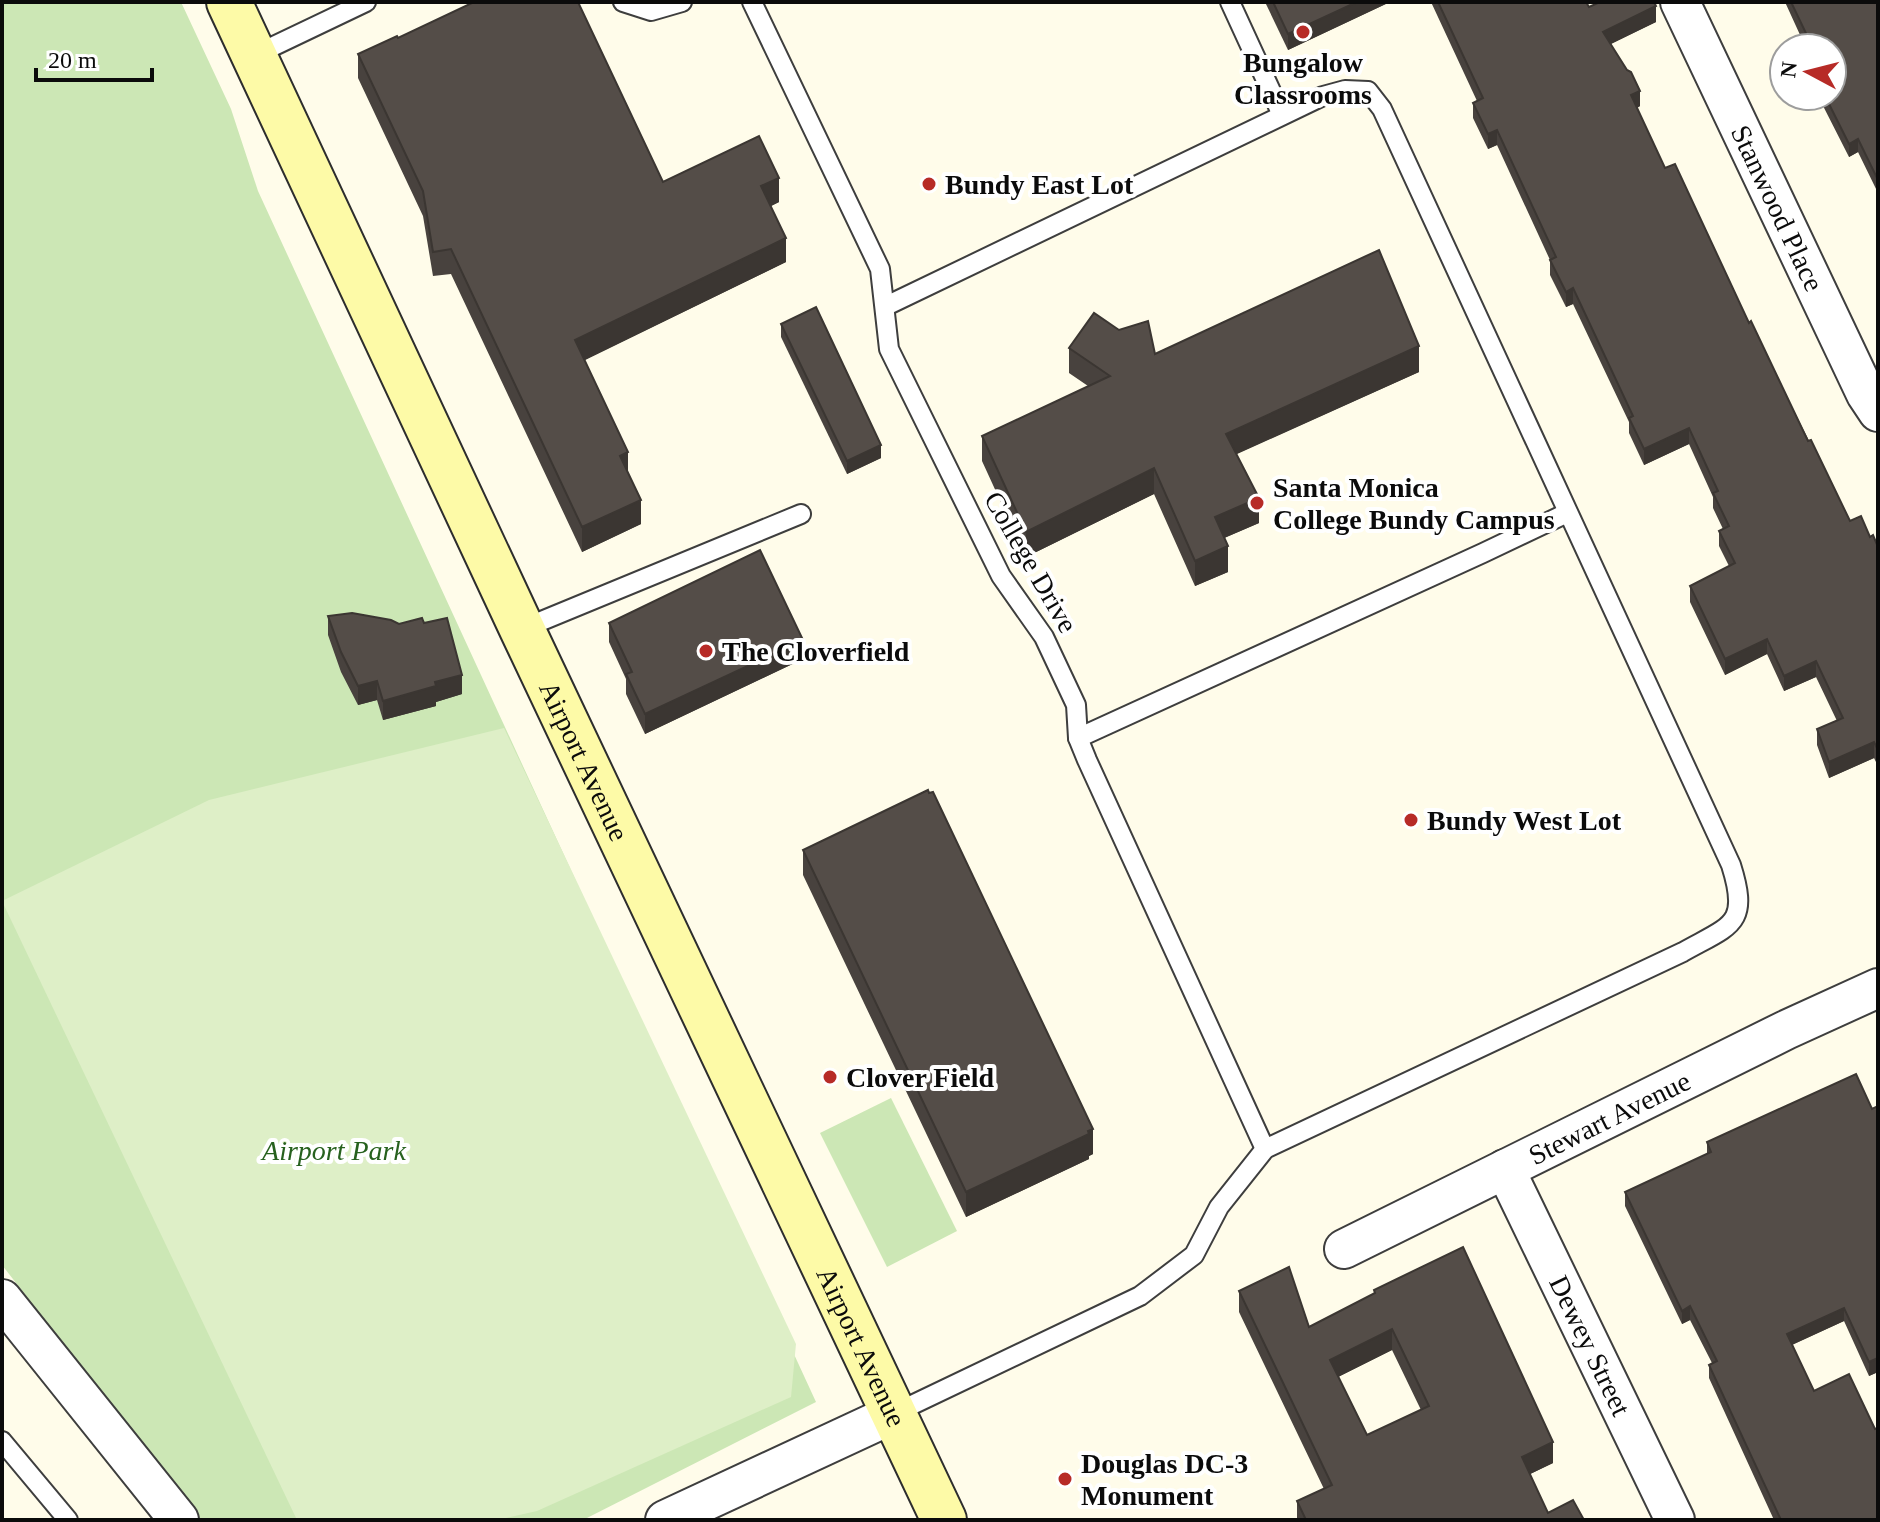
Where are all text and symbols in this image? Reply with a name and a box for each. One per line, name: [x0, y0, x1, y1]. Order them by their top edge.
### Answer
marker: Bungalow Classrooms: [1294, 23, 1312, 41]
scale bar: [36, 32, 152, 82]
north arrow: [1768, 32, 1848, 112]
text: 20 m: [48, 47, 97, 73]
place label: Bungalow Classrooms: [1234, 47, 1372, 110]
text: N: [1775, 60, 1802, 79]
street label: Stanwood Place: [1725, 120, 1830, 296]
place label: Bundy East Lot: [945, 169, 1134, 200]
marker: Bundy East Lot: [920, 175, 938, 193]
place label: Santa Monica College Bundy Campus: [1273, 472, 1555, 535]
street label: College Drive: [978, 486, 1084, 638]
marker: Santa Monica College Bundy Campus: [1248, 494, 1266, 512]
place label: The Cloverfield: [722, 636, 910, 667]
marker: The Cloverfield: [697, 642, 715, 660]
street label: Airport Avenue: [533, 676, 635, 846]
place label: Bundy West Lot: [1427, 805, 1622, 836]
marker: Bundy West Lot: [1402, 811, 1420, 829]
place label: Clover Field: [846, 1062, 994, 1093]
street label: Stewart Avenue: [1523, 1065, 1695, 1171]
marker: Clover Field: [821, 1068, 839, 1086]
park label: Airport Park: [260, 1135, 407, 1166]
street label: Airport Avenue: [811, 1262, 913, 1431]
street label: Dewey Street: [1543, 1270, 1638, 1421]
place label: Douglas DC-3 Monument: [1081, 1448, 1248, 1511]
marker: Douglas DC-3 Monument: [1056, 1470, 1074, 1488]

